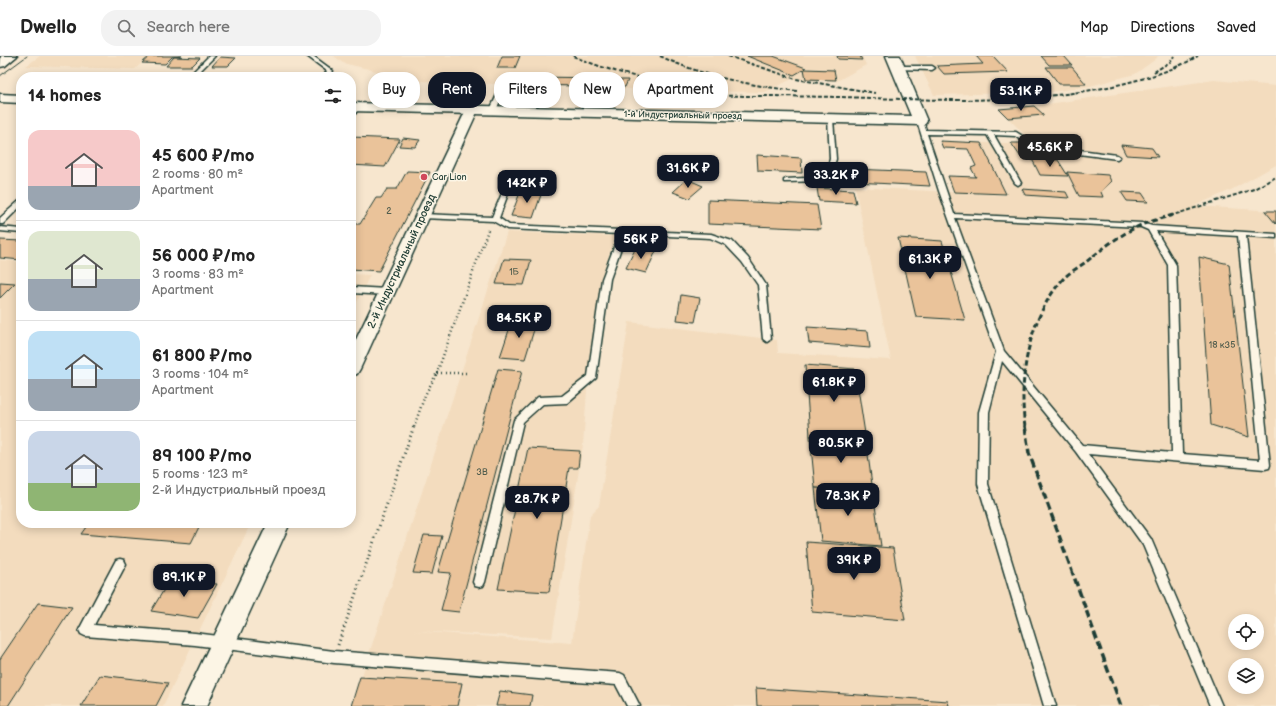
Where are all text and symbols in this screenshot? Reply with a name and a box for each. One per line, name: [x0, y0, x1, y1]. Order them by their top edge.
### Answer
search box: [101, 10, 381, 46]
text: Dwello: [20, 16, 77, 39]
icon: search: [115, 17, 137, 39]
text: Search here: [147, 18, 230, 37]
text: Map: [1080, 19, 1108, 36]
text: Directions: [1130, 19, 1195, 36]
text: Saved: [1217, 19, 1256, 36]
chip: Buy: [368, 72, 420, 108]
chip: Rent: [428, 72, 486, 108]
chip: Filters: [494, 72, 561, 108]
chip: New: [569, 72, 625, 108]
chip: Apartment: [633, 72, 728, 108]
pin: 53.1K ₽: [984, 78, 1058, 112]
text: 53.1K ₽: [999, 83, 1043, 99]
icon: filters: [322, 85, 344, 107]
text: 14 homes: [28, 86, 101, 106]
street label: 1-й Индустриальный проезд: [624, 109, 743, 122]
pin: 45.6K ₽: [1013, 134, 1087, 168]
text: 45.6K ₽: [1027, 139, 1073, 155]
icon: home: [60, 146, 108, 194]
text: 45 600 ₽/mo: [152, 146, 255, 166]
pin: 31.6K ₽: [651, 155, 725, 189]
text: 31.6K ₽: [666, 160, 710, 176]
pin: 33.2K ₽: [799, 162, 873, 196]
text: 2 rooms · 80 m²: [152, 166, 243, 182]
text: 33.2K ₽: [813, 167, 859, 183]
pin: 142K ₽: [494, 170, 560, 204]
marker: Car Lion: [419, 172, 429, 182]
place label: Car Lion: [432, 172, 467, 183]
text: 142K ₽: [507, 175, 547, 191]
text: Apartment: [152, 182, 213, 198]
street label: 2-й Индустриальный проезд: [365, 192, 438, 330]
house number: 2: [386, 206, 392, 217]
pin: 56K ₽: [613, 226, 669, 260]
text: 56K ₽: [623, 231, 659, 247]
text: 56 000 ₽/mo: [152, 246, 255, 266]
pin: 61.3K ₽: [893, 246, 967, 280]
icon: home: [60, 247, 108, 295]
text: 61.3K ₽: [908, 251, 952, 267]
text: 3 rooms · 83 m²: [152, 266, 244, 282]
house number: 1Б: [509, 267, 520, 278]
text: Apartment: [152, 282, 213, 298]
pin: 84.5K ₽: [482, 305, 556, 339]
text: 84.5K ₽: [496, 310, 542, 326]
house number: 18 к35: [1209, 340, 1235, 351]
text: 61 800 ₽/mo: [152, 346, 252, 366]
icon: home: [60, 347, 108, 395]
text: 3 rooms · 104 m²: [152, 366, 249, 382]
pin: 61.8K ₽: [797, 369, 871, 403]
text: 61.8K ₽: [812, 374, 856, 390]
text: Apartment: [152, 382, 213, 398]
pin: 80.5K ₽: [804, 430, 878, 464]
text: 80.5K ₽: [818, 435, 864, 451]
text: 89 100 ₽/mo: [152, 446, 252, 466]
icon: home: [60, 447, 108, 495]
text: 5 rooms · 123 m²: [152, 466, 248, 482]
house number: 3В: [476, 467, 488, 478]
text: 2-й Индустриальный проезд: [152, 482, 325, 498]
pin: 78.3K ₽: [811, 483, 885, 517]
pin: 28.7K ₽: [500, 486, 574, 520]
text: 78.3K ₽: [825, 488, 871, 504]
text: 28.7K ₽: [514, 491, 560, 507]
pin: 39K ₽: [826, 547, 882, 581]
text: 39K ₽: [836, 552, 872, 568]
pin: 89.1K ₽: [147, 564, 221, 598]
text: 89.1K ₽: [162, 569, 206, 585]
map controls: [1228, 614, 1264, 694]
button: locate: [1228, 614, 1264, 650]
button: layers: [1228, 658, 1264, 694]

